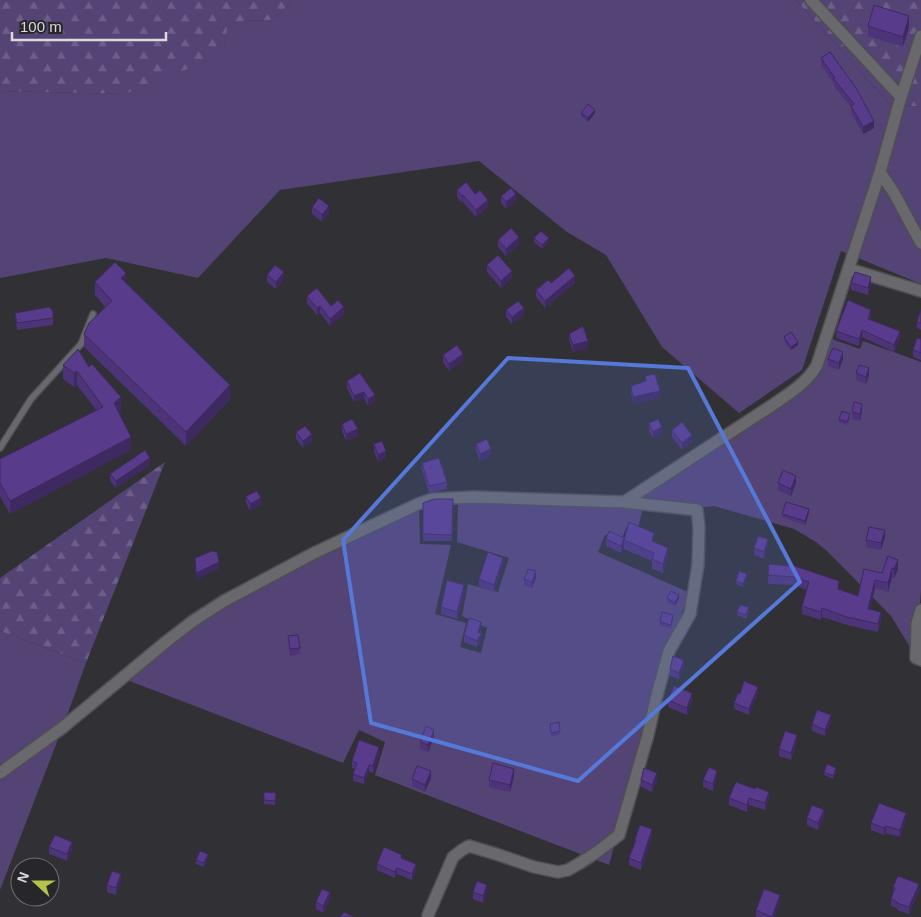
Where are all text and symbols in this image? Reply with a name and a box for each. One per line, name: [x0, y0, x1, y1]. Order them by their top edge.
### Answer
scale bar: [12, 10, 166, 42]
text: 100 m: [20, 18, 62, 35]
north arrow: [10, 857, 60, 907]
text: N: [14, 870, 32, 885]

